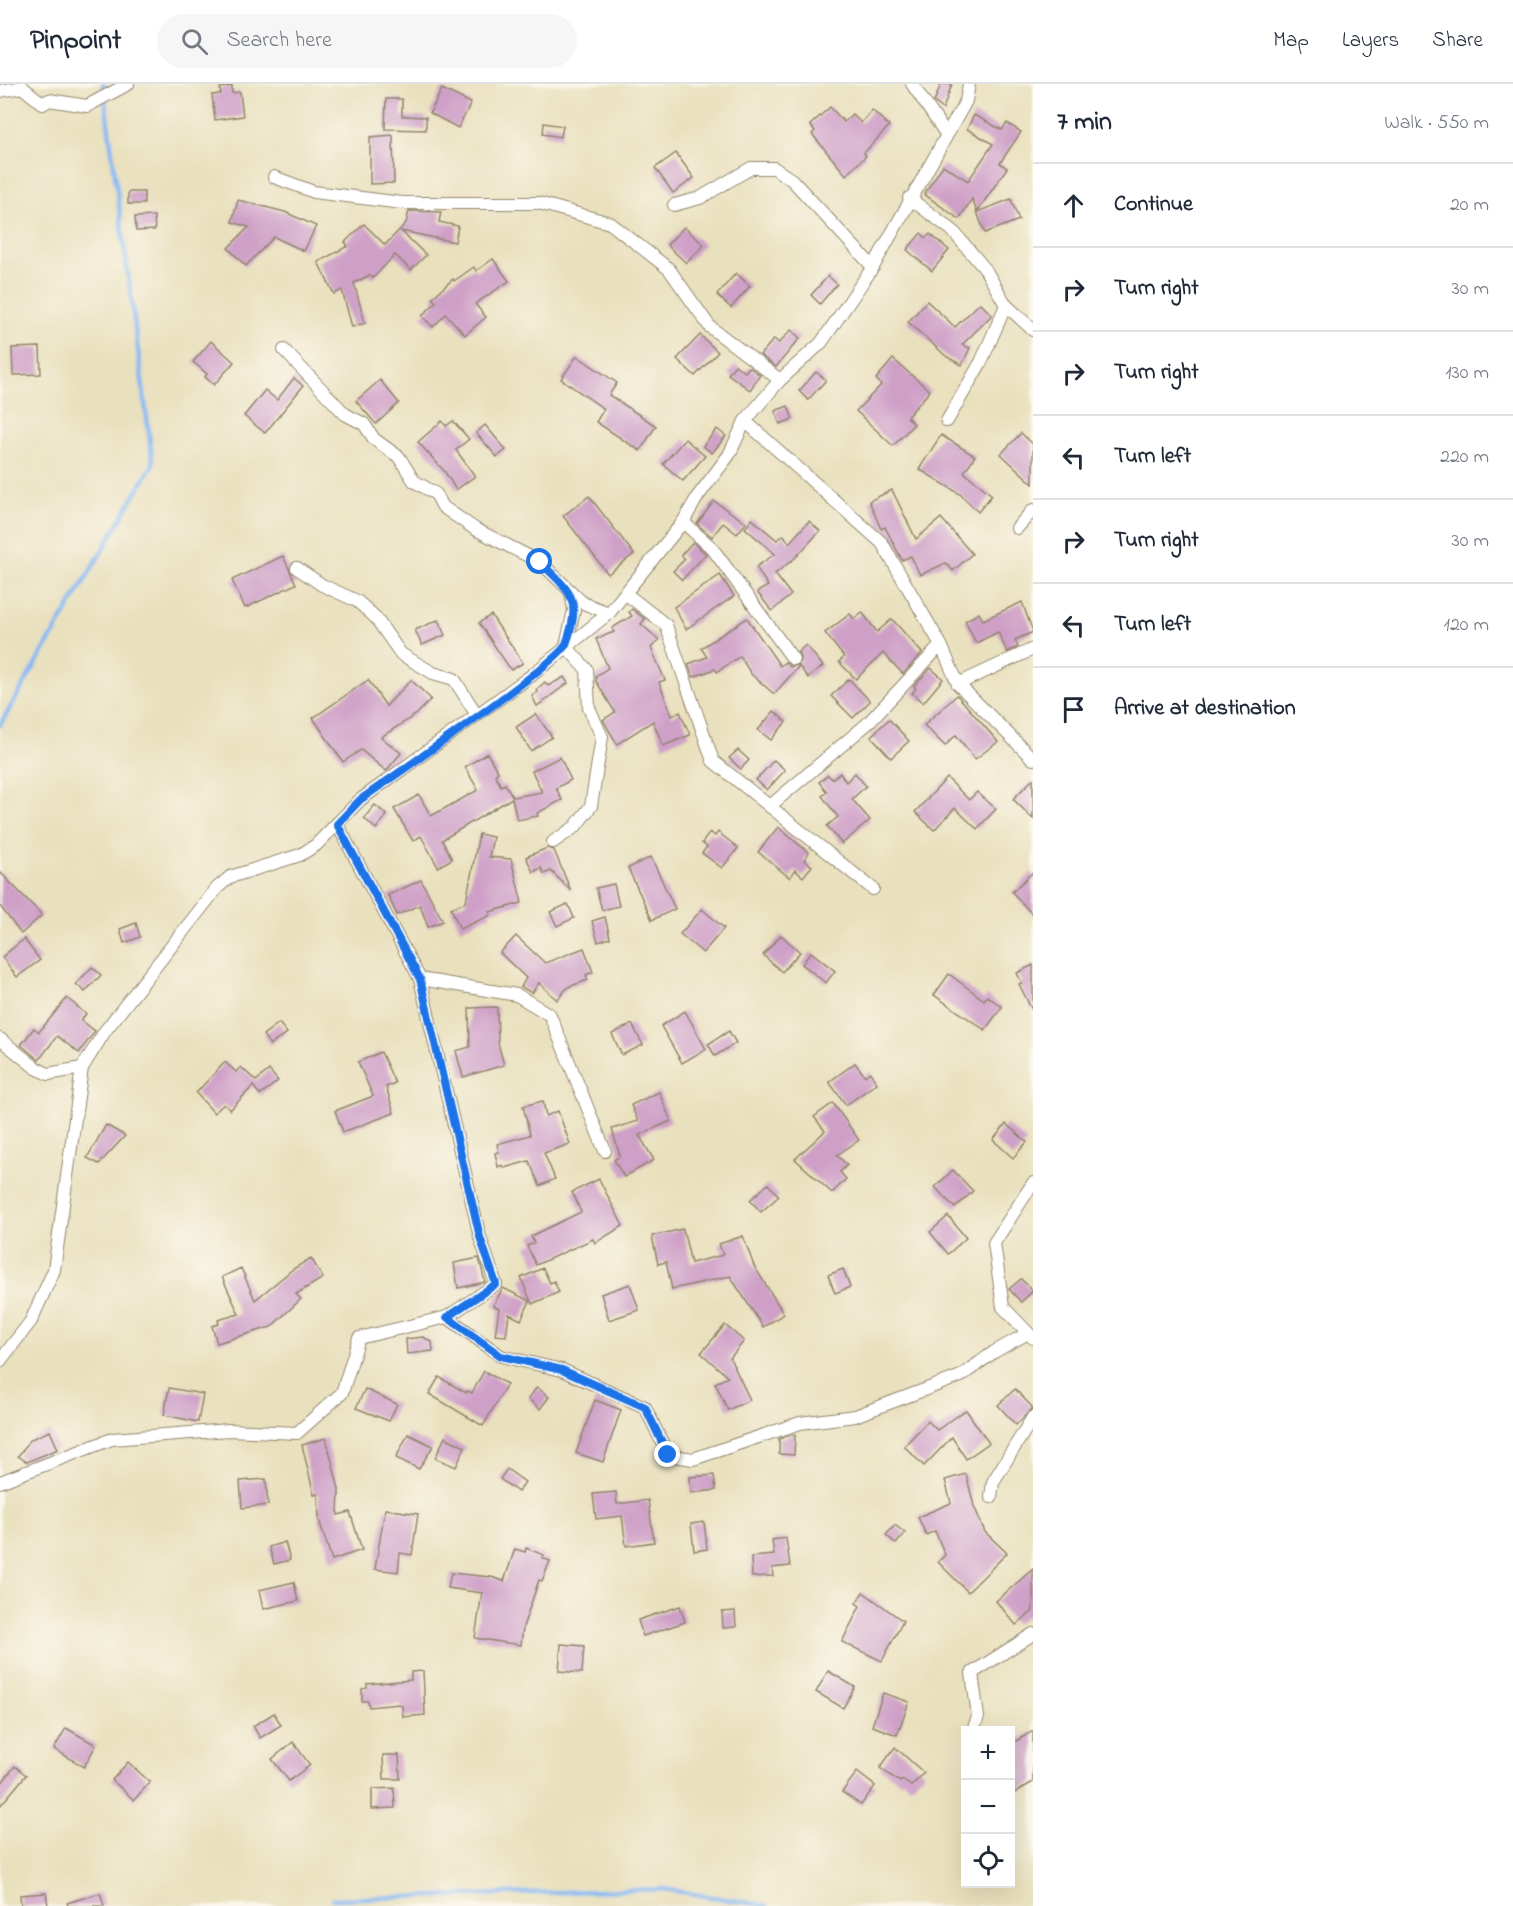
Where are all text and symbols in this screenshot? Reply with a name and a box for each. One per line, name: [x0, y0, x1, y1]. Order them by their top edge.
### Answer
search box: [157, 14, 577, 68]
text: Pinpoint: [30, 21, 121, 62]
icon: search: [178, 25, 211, 58]
text: Search here: [226, 25, 332, 57]
text: Map: [1273, 26, 1309, 56]
text: Layers: [1342, 26, 1399, 56]
text: Share: [1432, 26, 1483, 56]
text: 7 min: [1057, 104, 1112, 142]
text: Walk · 550 m: [1384, 109, 1489, 138]
icon: ahead: [1057, 189, 1090, 222]
text: Continue: [1114, 189, 1193, 221]
text: 20 m: [1450, 191, 1489, 220]
icon: right: [1057, 273, 1090, 306]
text: Turn right: [1114, 273, 1199, 305]
text: 30 m: [1452, 275, 1489, 304]
icon: right: [1057, 357, 1090, 390]
text: Turn right: [1114, 357, 1199, 389]
text: 130 m: [1445, 359, 1489, 388]
icon: left: [1057, 441, 1090, 474]
text: Turn left: [1114, 441, 1191, 473]
text: 220 m: [1440, 443, 1489, 472]
icon: right: [1057, 525, 1090, 558]
text: Turn right: [1114, 525, 1199, 557]
text: 30 m: [1452, 527, 1489, 556]
route start: [526, 548, 552, 574]
icon: left: [1057, 609, 1090, 642]
text: Turn left: [1114, 609, 1191, 641]
text: 120 m: [1444, 611, 1489, 640]
icon: arrive: [1057, 693, 1090, 726]
text: Arrive at destination: [1114, 693, 1296, 725]
route end: [654, 1441, 680, 1467]
map controls: [961, 1726, 1015, 1888]
button: +: [961, 1726, 1015, 1780]
button: −: [961, 1780, 1015, 1834]
button: locate: [961, 1834, 1015, 1888]

